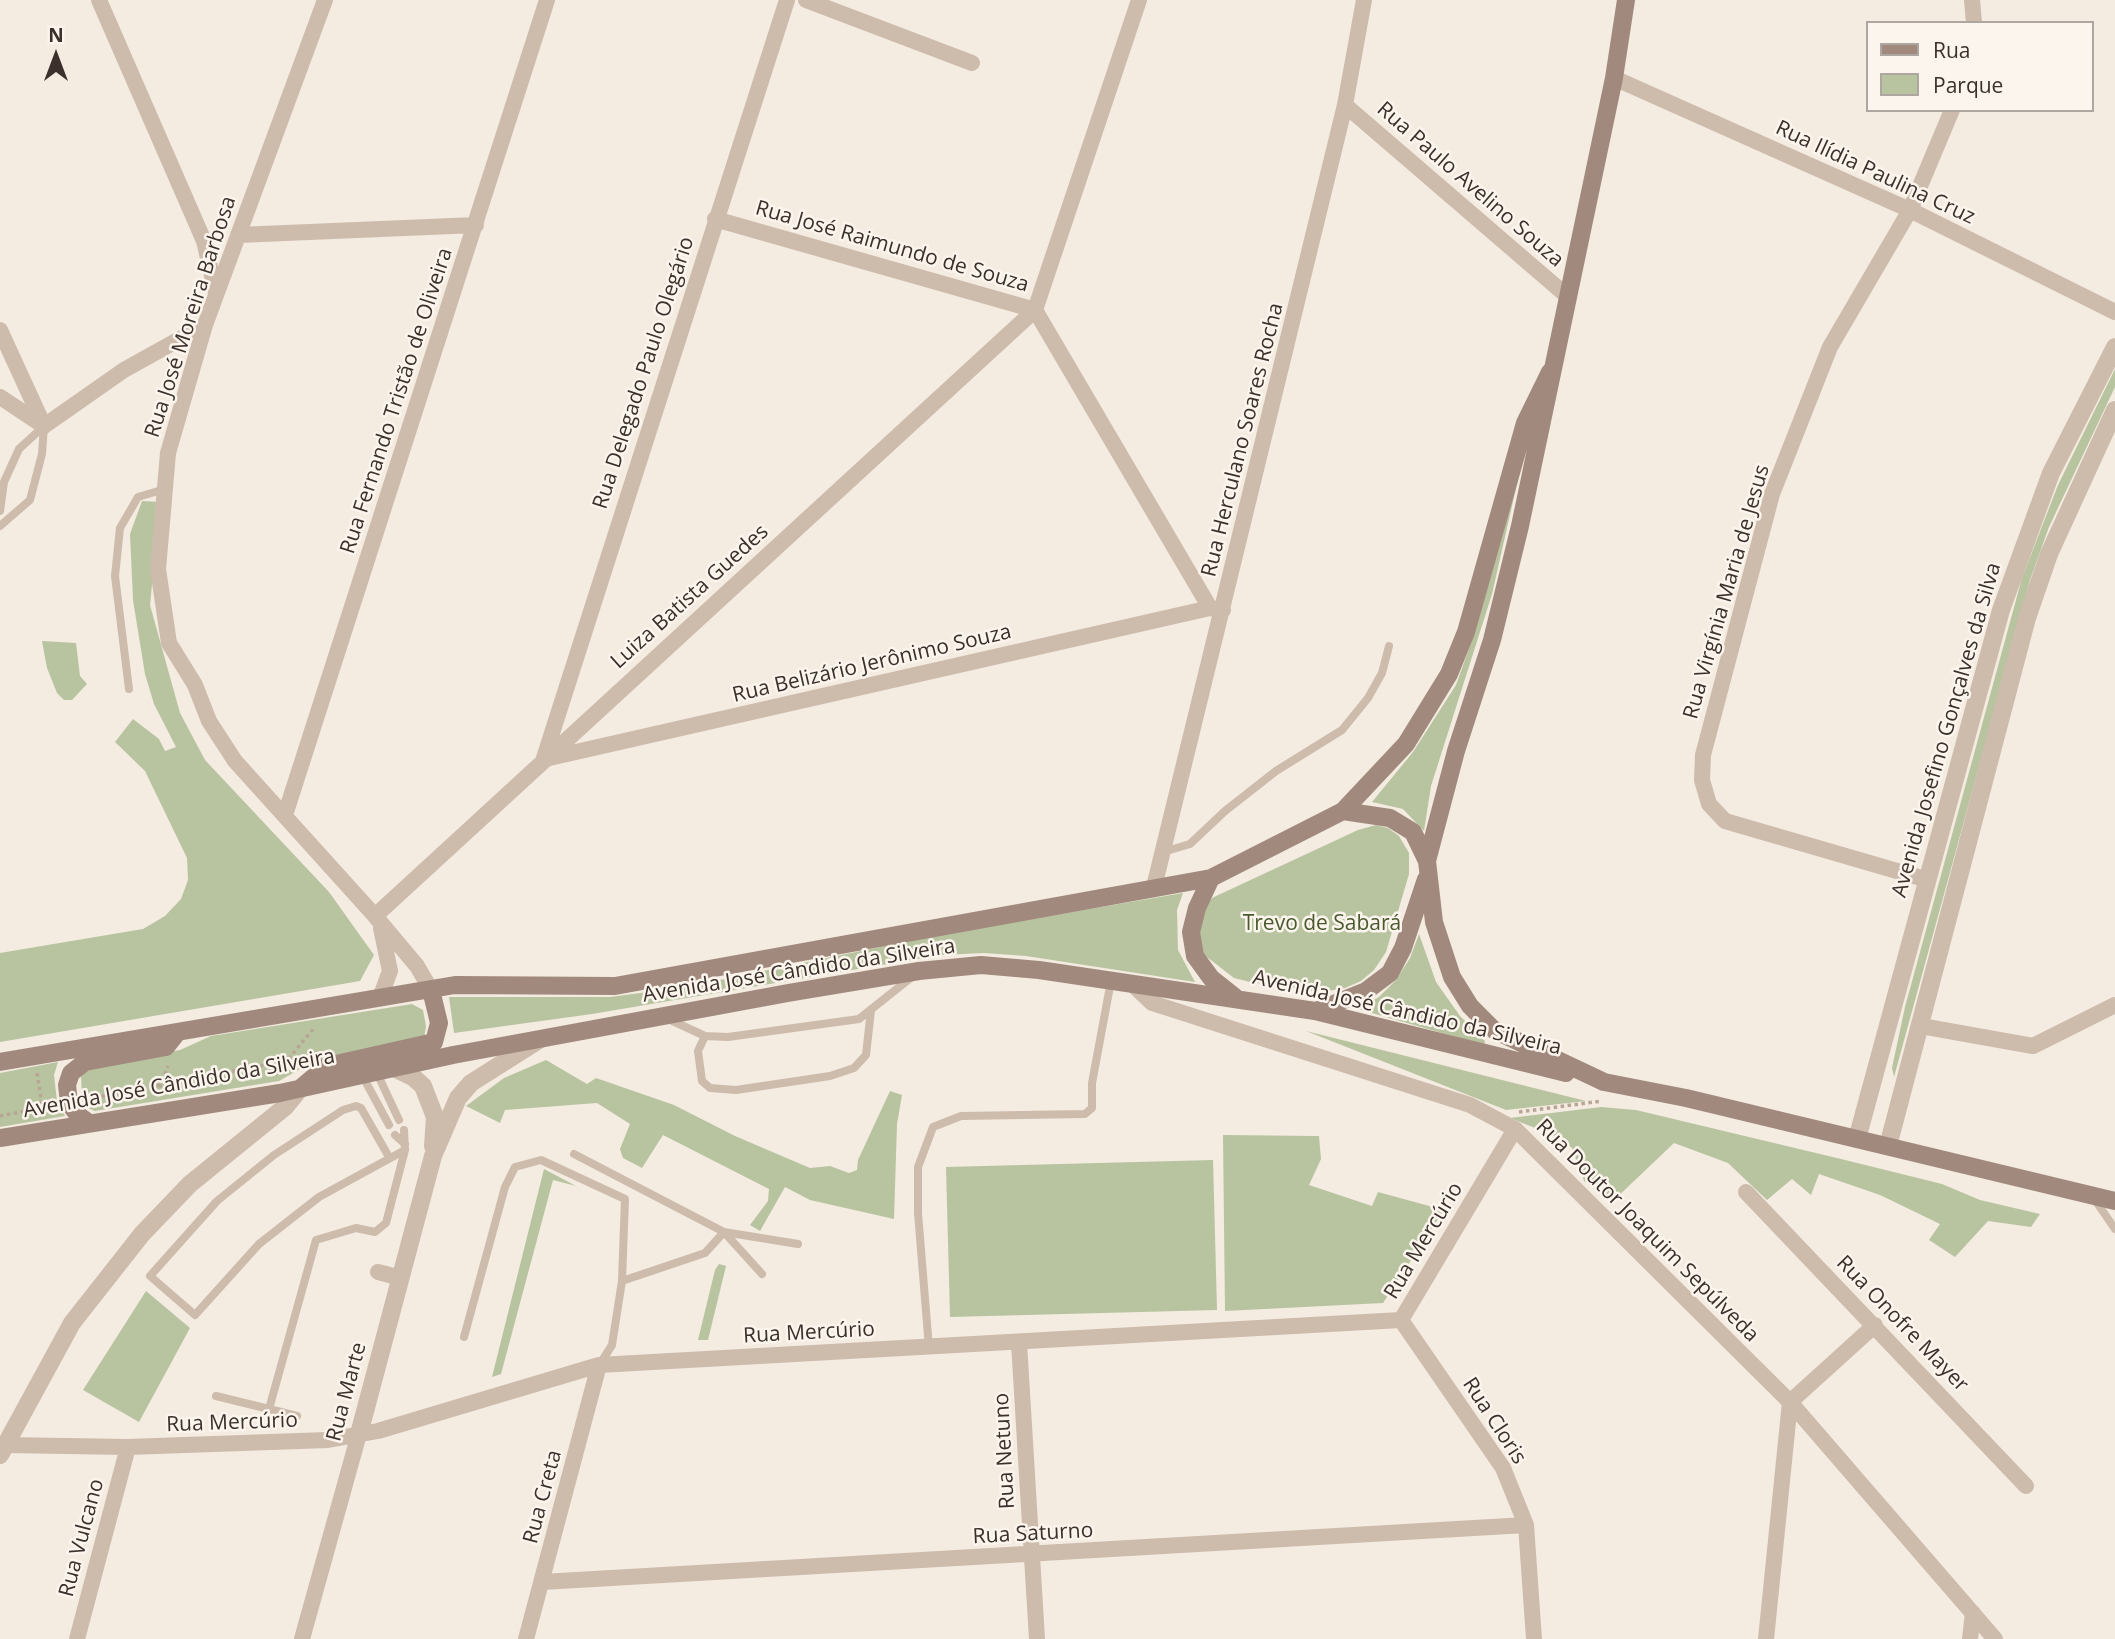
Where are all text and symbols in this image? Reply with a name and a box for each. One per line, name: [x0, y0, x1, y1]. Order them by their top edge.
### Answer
north arrow: [21, 21, 91, 91]
legend: [1867, 21, 2094, 112]
text: N: [48, 22, 64, 48]
text: Rua: [1933, 36, 1971, 64]
text: Parque: [1933, 71, 2003, 99]
street label: Rua Paulo Avelino Souza: [1371, 97, 1569, 273]
street label: Rua Ilídia Paulina Cruz: [1771, 116, 1979, 230]
street label: Rua José Moreira Barbosa: [140, 193, 242, 441]
street label: Rua José Raimundo de Souza: [752, 196, 1032, 298]
street label: Rua Delegado Paulo Olegário: [588, 234, 700, 512]
street label: Rua Fernando Tristão de Oliveira: [336, 245, 458, 557]
street label: Rua Herculano Soares Rocha: [1197, 300, 1289, 580]
street label: Rua Virgínia Maria de Jesus: [1679, 462, 1775, 722]
street label: Luiza Batista Guedes: [606, 520, 774, 674]
street label: Avenida Josefino Gonçalves da Silva: [1887, 560, 2007, 900]
street label: Rua Belizário Jerônimo Souza: [730, 620, 1014, 708]
park label: Trevo de Sabará: [1243, 911, 1401, 937]
street label: Avenida José Cândido da Silveira: [641, 934, 957, 1008]
street label: Avenida José Cândido da Silveira: [1250, 965, 1564, 1061]
street label: Avenida José Cândido da Silveira: [21, 1044, 337, 1124]
street label: Rua Doutor Joaquim Sepúlveda: [1530, 1114, 1764, 1348]
street label: Rua Mercúrio: [1379, 1178, 1469, 1304]
street label: Rua Onofre Mayer: [1831, 1251, 1973, 1397]
street label: Rua Mercúrio: [743, 1317, 875, 1349]
street label: Rua Marte: [322, 1340, 372, 1444]
street label: Rua Cloris: [1457, 1373, 1531, 1469]
street label: Rua Netuno: [989, 1392, 1021, 1510]
street label: Rua Mercúrio: [166, 1408, 298, 1438]
street label: Rua Creta: [518, 1448, 568, 1546]
street label: Rua Vulcano: [54, 1476, 110, 1600]
street label: Rua Saturno: [972, 1518, 1094, 1550]

